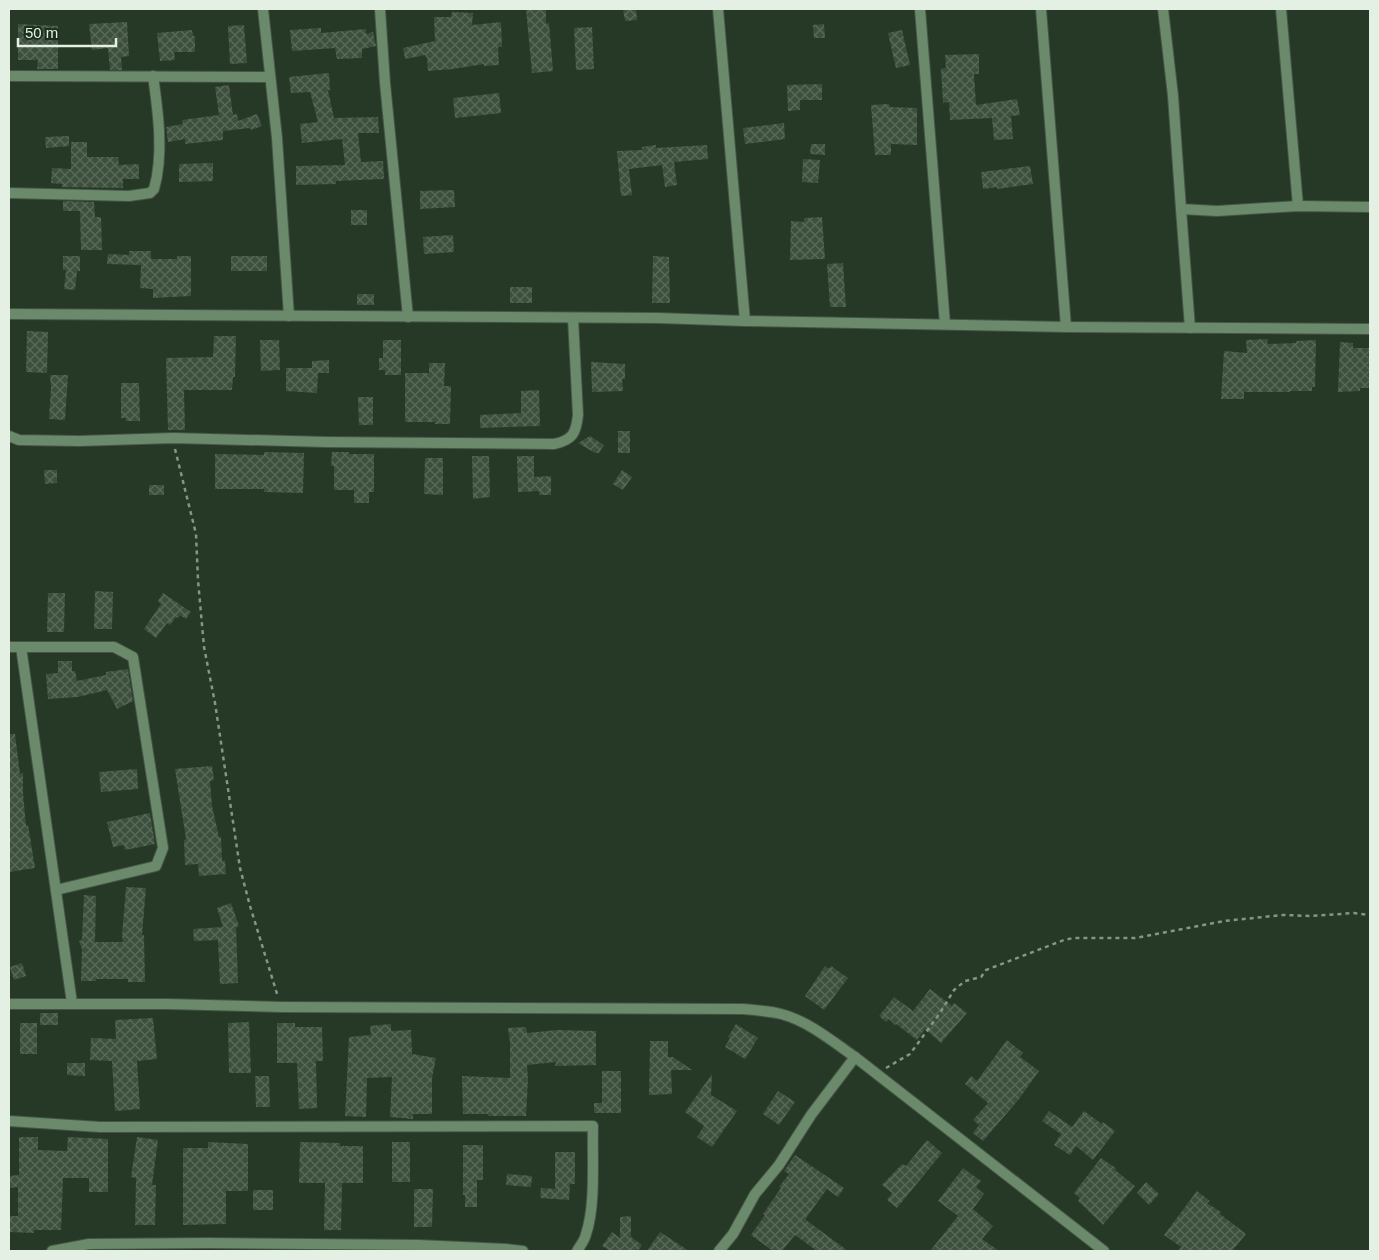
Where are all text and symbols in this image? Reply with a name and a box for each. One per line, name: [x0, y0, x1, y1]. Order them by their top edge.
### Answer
scale bar: [18, 15, 115, 47]
text: 50 m: [25, 24, 58, 41]

